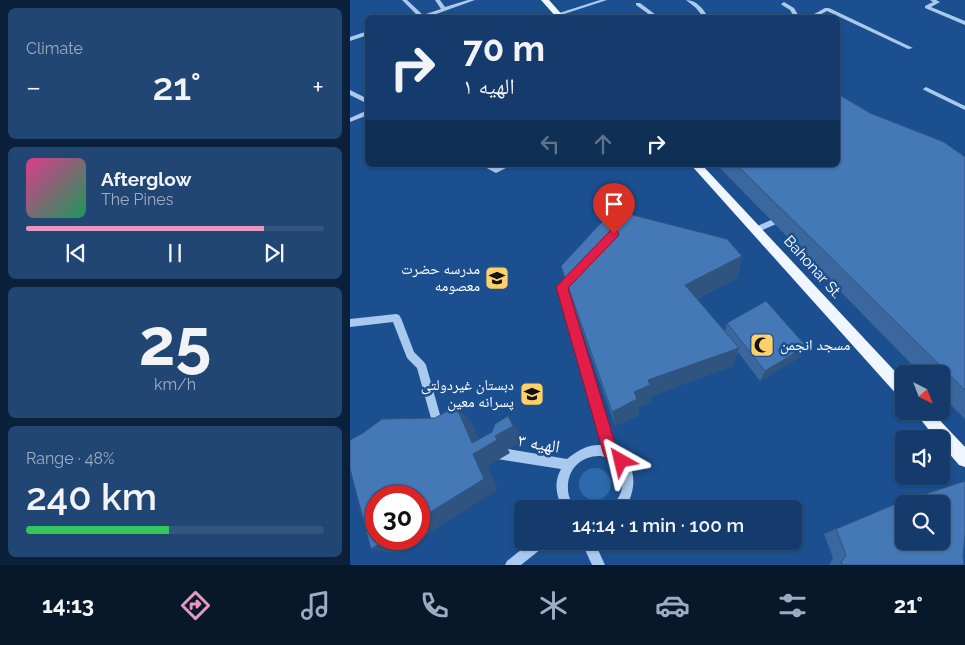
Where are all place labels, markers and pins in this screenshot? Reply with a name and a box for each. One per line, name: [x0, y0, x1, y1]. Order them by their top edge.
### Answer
pin: [593, 183, 635, 234]
place label: مدرسه حضرت معصومه: [401, 260, 480, 295]
school or university icon: مدرسه حضرت معصومه: [484, 265, 510, 291]
mosque icon: مسجد انجمن: [749, 332, 775, 358]
place label: مسجد انجمن: [780, 336, 851, 355]
place label: دبستان غیردولتی پسرانه معین: [421, 376, 514, 412]
school or university icon: دبستان غیردولتی پسرانه معین: [519, 381, 545, 407]

